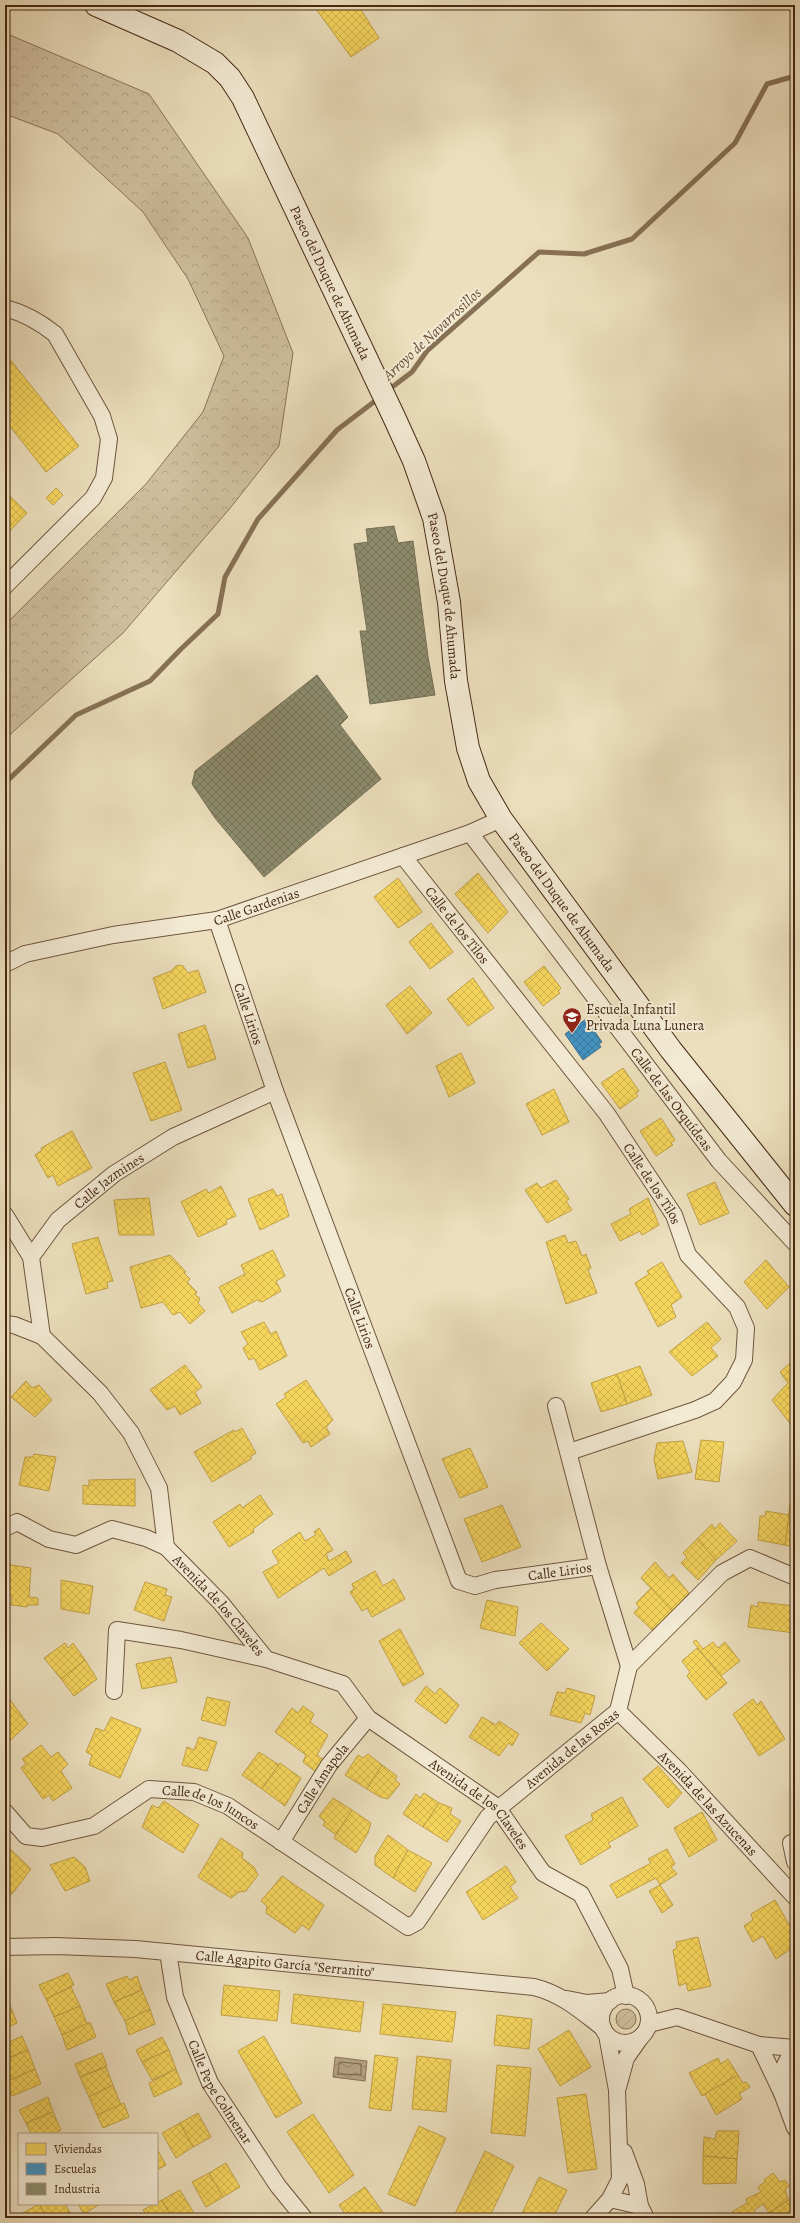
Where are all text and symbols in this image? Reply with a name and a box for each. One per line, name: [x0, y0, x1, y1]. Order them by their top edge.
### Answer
street label: Paseo del Duque de Ahumada: [285, 203, 375, 364]
water label: Arroyo de Navarrosillos: [378, 283, 486, 386]
street label: Paseo del Duque de Ahumada: [423, 510, 465, 681]
street label: Paseo del Duque de Ahumada: [504, 829, 620, 976]
street label: Calle Gardenias: [211, 883, 302, 931]
street label: Calle de los Tilos: [421, 883, 494, 968]
street label: Calle Lirios: [229, 980, 268, 1047]
place label: Escuela Infantil Privada Luna Lunera: [586, 1000, 705, 1035]
school or university icon: Escuela Infantil Privada Luna Lunera: [561, 1006, 583, 1034]
street label: Calle de las Orquídeas: [626, 1043, 717, 1155]
street label: Calle de los Tilos: [619, 1139, 685, 1227]
street label: Calle Jazmines: [70, 1148, 148, 1213]
street label: Calle Lirios: [340, 1285, 380, 1352]
street label: Avenida de los Claveles: [168, 1550, 269, 1660]
street label: Calle Lirios: [527, 1558, 593, 1585]
street label: Avenida de las Rosas: [520, 1705, 624, 1794]
street label: Calle Amapola: [292, 1739, 354, 1817]
street label: Avenida de las Azucenas: [653, 1746, 762, 1860]
street label: Avenida de los Claveles: [424, 1753, 533, 1853]
street label: Calle de los Juncos: [161, 1781, 263, 1834]
street label: Calle Agapito García "Serranito": [195, 1946, 376, 1982]
street label: Calle Pepe Colmenar: [183, 2037, 257, 2149]
legend: [18, 2133, 158, 2205]
text: Viviendas: [53, 2141, 102, 2157]
text: Escuelas: [54, 2161, 96, 2177]
text: Industria: [54, 2181, 100, 2197]

